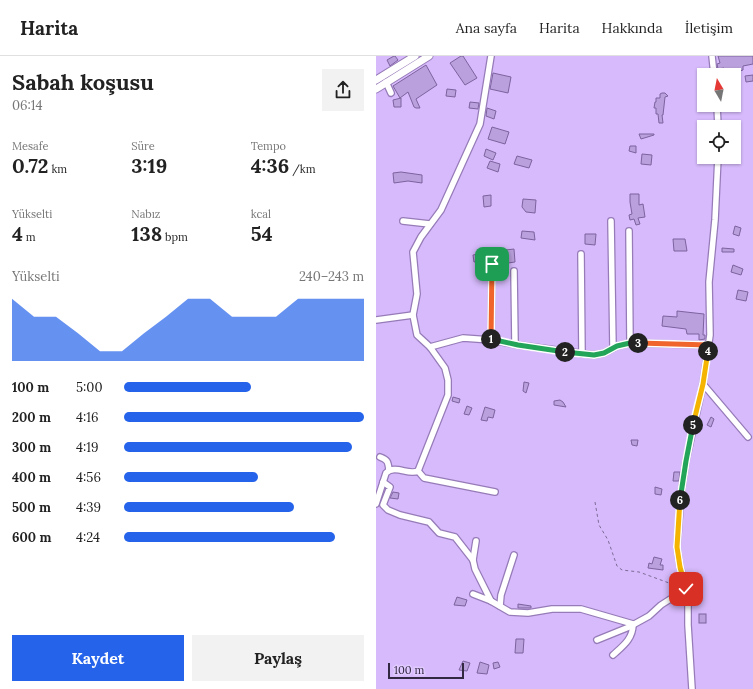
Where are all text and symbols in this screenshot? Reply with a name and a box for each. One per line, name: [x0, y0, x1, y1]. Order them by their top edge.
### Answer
text: Harita: [20, 16, 78, 40]
text: Ana sayfa: [456, 19, 517, 37]
text: Harita: [539, 19, 580, 37]
text: Hakkında: [602, 19, 663, 37]
text: İletişim: [685, 19, 733, 37]
text: Sabah koşusu: [12, 68, 154, 96]
north arrow: [697, 68, 741, 112]
map controls: [697, 68, 741, 164]
button: share: [322, 69, 364, 111]
text: 06:14: [12, 97, 43, 114]
button: locate: [697, 120, 741, 164]
text: Mesafe: [12, 139, 48, 153]
text: Süre: [131, 139, 155, 153]
text: Tempo: [251, 139, 286, 153]
text: 0.72: [12, 153, 49, 178]
text: 3:19: [131, 153, 167, 178]
text: 4:36: [251, 153, 289, 178]
text: km: [49, 162, 67, 176]
text: /km: [289, 162, 316, 176]
text: Yükselti: [12, 207, 52, 221]
text: Nabız: [131, 207, 160, 221]
text: kcal: [251, 207, 271, 221]
text: 4: [12, 221, 23, 246]
text: 138: [131, 221, 162, 246]
text: 54: [251, 221, 273, 246]
text: m: [23, 230, 36, 244]
text: bpm: [162, 230, 188, 244]
pin: [475, 247, 509, 281]
icon: arrive: [481, 253, 503, 275]
text: Yükselti: [12, 268, 60, 285]
text: 240–243 m: [299, 268, 364, 285]
pin: 1: [481, 329, 501, 349]
text: 1: [489, 332, 493, 346]
pin: 3: [628, 333, 648, 353]
text: 3: [635, 336, 641, 350]
pin: 4: [698, 341, 718, 361]
pin: 2: [555, 342, 575, 362]
text: 4: [705, 344, 711, 358]
text: 2: [562, 345, 568, 359]
text: 100 m: [12, 379, 49, 396]
text: 5:00: [76, 379, 102, 396]
text: 200 m: [12, 409, 51, 426]
text: 4:16: [76, 409, 99, 426]
pin: 5: [683, 415, 703, 435]
text: 5: [690, 418, 696, 432]
text: 300 m: [12, 439, 51, 456]
text: 4:19: [76, 439, 99, 456]
text: 400 m: [12, 469, 51, 486]
text: 4:56: [76, 469, 101, 486]
pin: 6: [670, 490, 690, 510]
text: 6: [677, 493, 683, 507]
text: 500 m: [12, 499, 51, 516]
text: 4:39: [76, 499, 101, 516]
text: 600 m: [12, 529, 51, 546]
text: 4:24: [76, 529, 100, 546]
pin: [669, 572, 703, 606]
icon: check: [675, 578, 697, 600]
button: Kaydet: [12, 635, 184, 681]
button: Paylaş: [192, 635, 364, 681]
scale bar: [388, 661, 464, 680]
text: 100 m: [394, 663, 424, 677]

